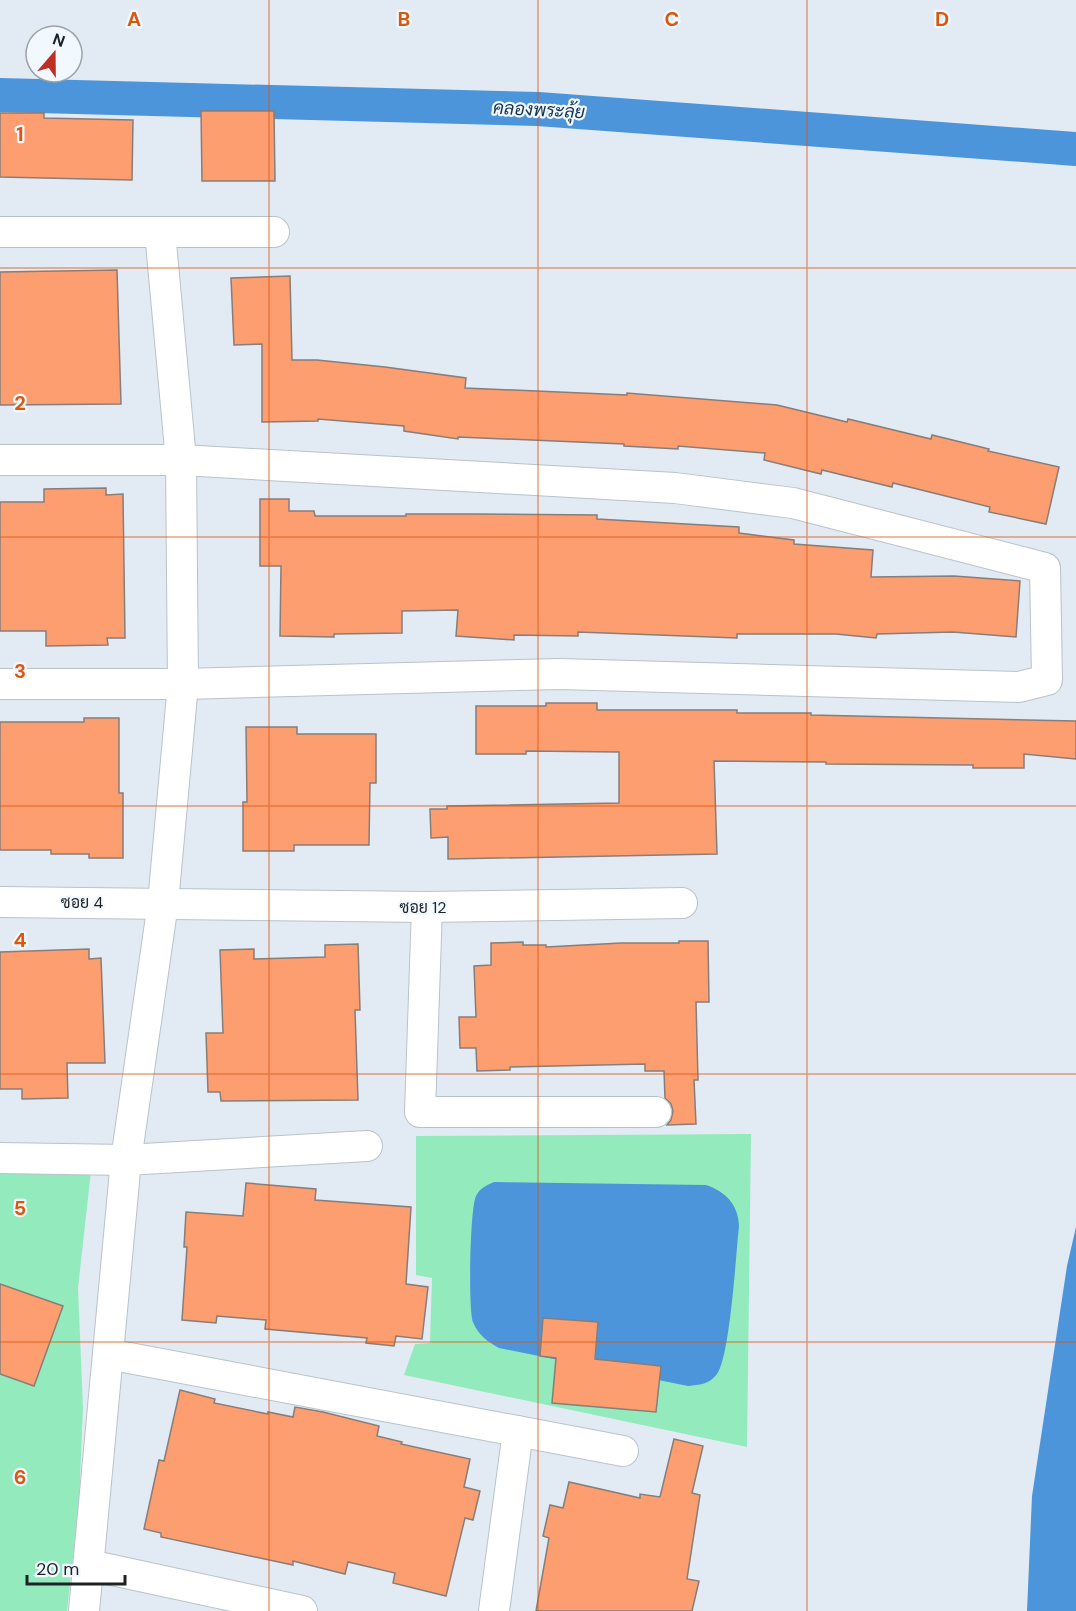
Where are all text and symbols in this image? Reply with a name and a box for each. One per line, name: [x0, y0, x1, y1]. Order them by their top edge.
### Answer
text: A: [127, 6, 141, 32]
text: B: [398, 6, 410, 32]
text: C: [665, 6, 679, 32]
text: D: [935, 6, 949, 32]
north arrow: [24, 24, 84, 84]
text: N: [50, 29, 68, 52]
water label: คลองพระลุ้ย: [492, 96, 586, 124]
text: 1: [16, 121, 24, 147]
text: 2: [14, 390, 26, 416]
text: 3: [14, 658, 26, 684]
street label: ซอย 4: [61, 892, 103, 913]
street label: ซอย 12: [400, 897, 446, 918]
text: 4: [14, 927, 27, 953]
text: 5: [14, 1195, 26, 1221]
text: 6: [14, 1464, 26, 1490]
scale bar: [27, 1548, 124, 1586]
text: 20 m: [36, 1557, 79, 1581]

